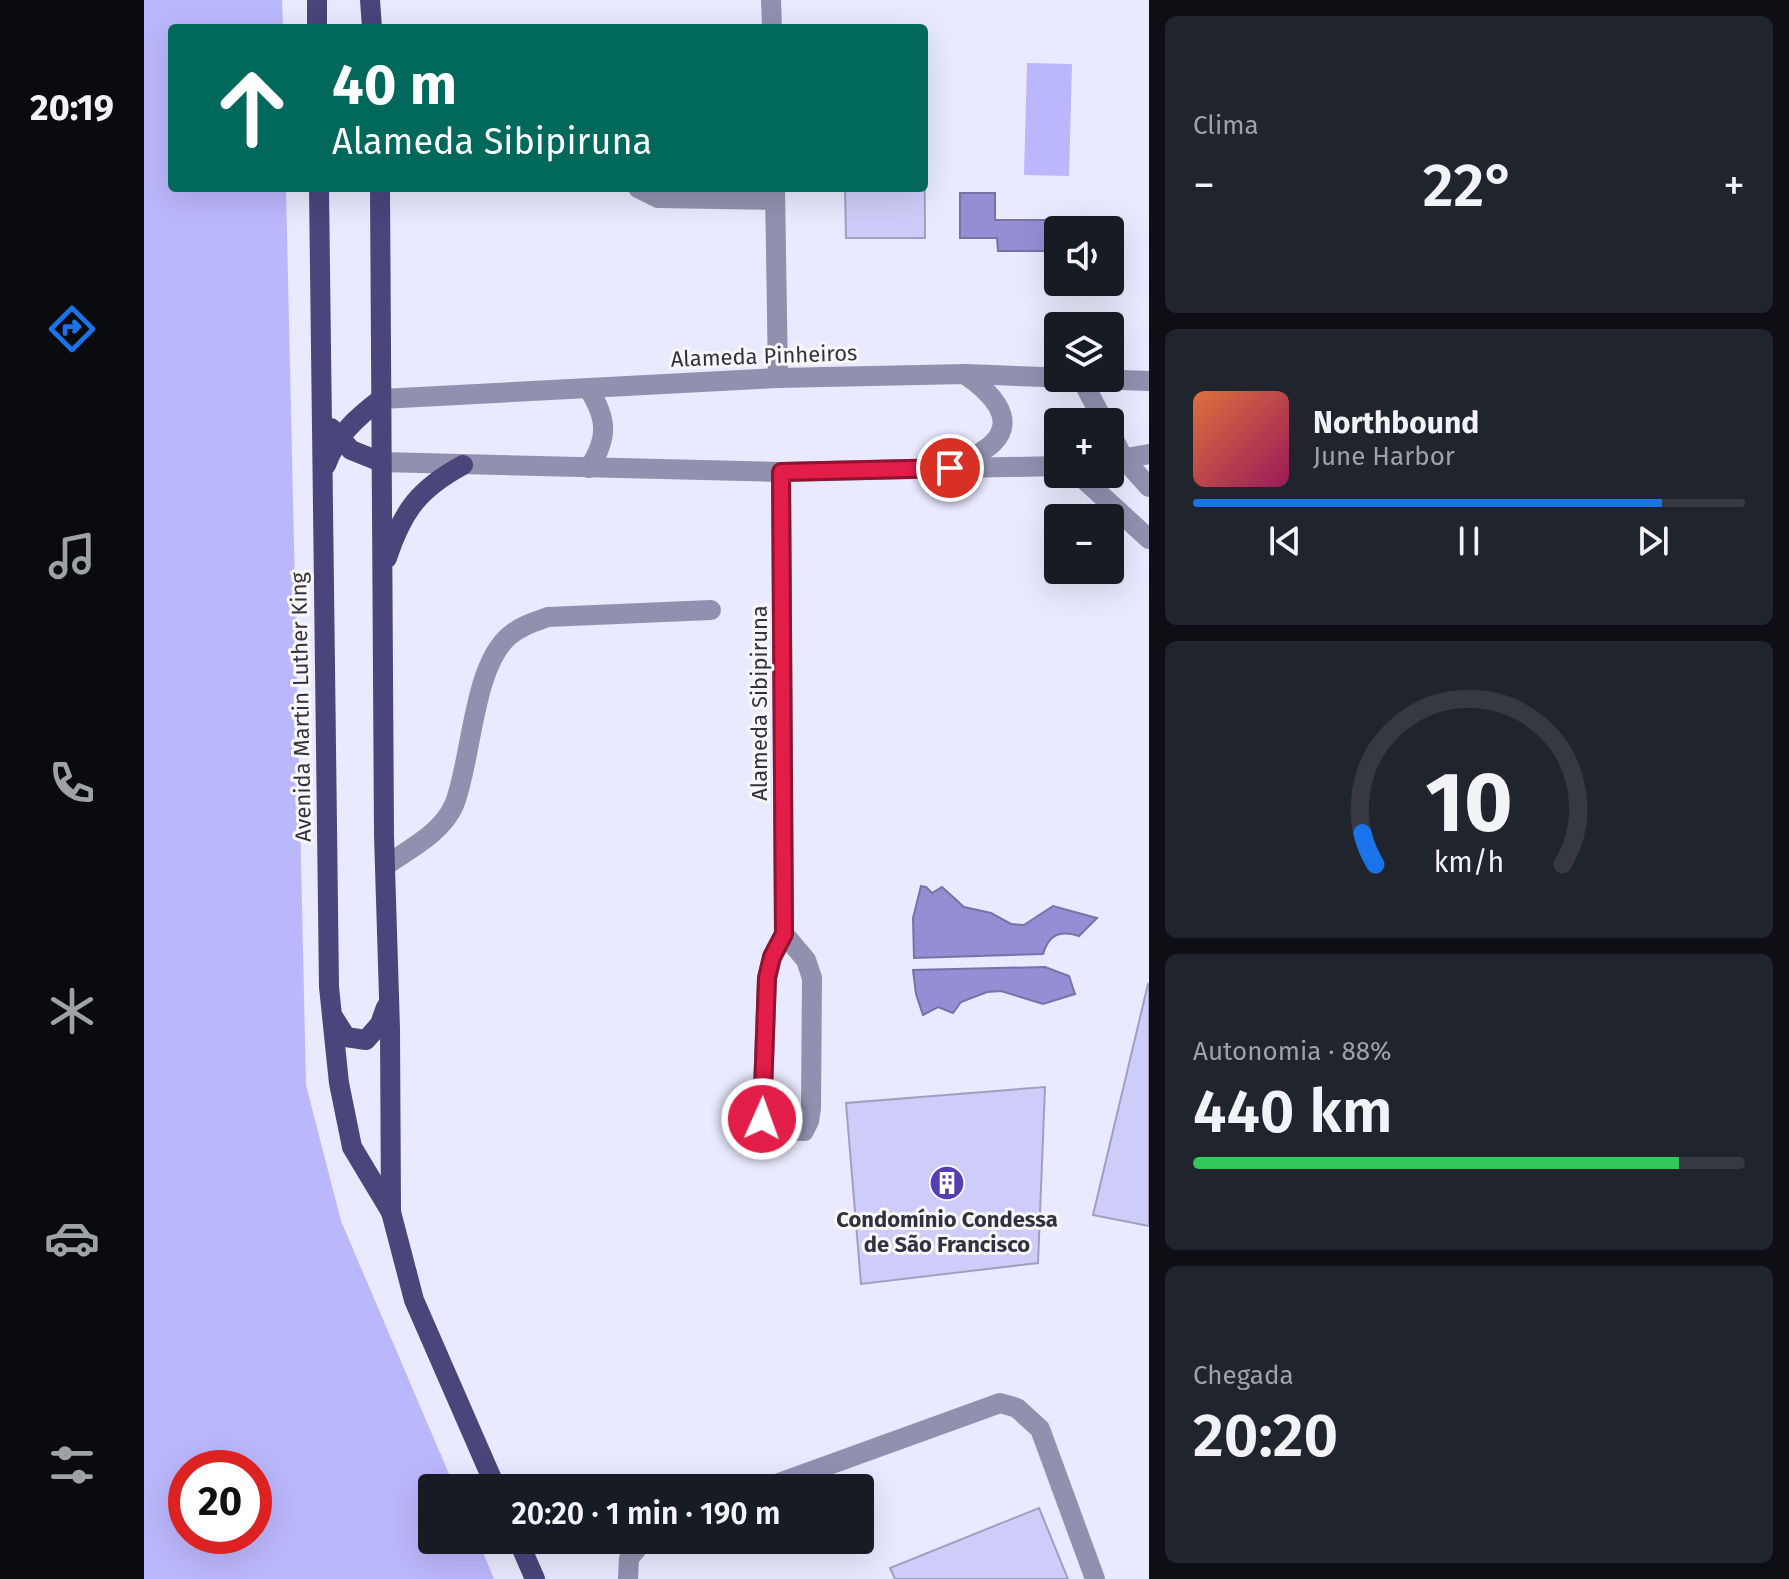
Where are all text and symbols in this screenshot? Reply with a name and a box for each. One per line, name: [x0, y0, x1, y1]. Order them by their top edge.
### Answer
text: 40 m: [332, 52, 457, 119]
icon: ahead: [200, 56, 304, 160]
text: 20:19: [30, 86, 114, 130]
text: Clima: [1193, 110, 1259, 141]
text: Alameda Sibipiruna: [332, 120, 652, 164]
text: 22°: [1423, 150, 1515, 222]
text: −: [1193, 159, 1215, 212]
text: +: [1723, 159, 1745, 212]
map controls: [1044, 216, 1124, 584]
button: sound: [1044, 216, 1124, 296]
icon: directions: [44, 301, 100, 357]
button: layers: [1044, 312, 1124, 392]
street label: Alameda Pinheiros: [670, 339, 858, 373]
text: Northbound: [1313, 405, 1479, 441]
button: +: [1044, 408, 1124, 488]
pin: [916, 434, 984, 502]
text: June Harbor: [1313, 441, 1455, 472]
icon: arrive: [928, 446, 972, 490]
button: −: [1044, 504, 1124, 584]
icon: previous: [1263, 519, 1307, 563]
icon: pause: [1447, 519, 1491, 563]
icon: next: [1631, 519, 1675, 563]
icon: music: [44, 528, 100, 584]
street label: Avenida Martin Luther King: [285, 571, 317, 842]
street label: Alameda Sibipiruna: [746, 605, 773, 801]
text: 10: [1425, 753, 1513, 853]
icon: phone: [44, 755, 100, 811]
text: km/h: [1434, 846, 1504, 881]
icon: climate: [44, 983, 100, 1039]
text: Autonomia · 88%: [1193, 1036, 1392, 1067]
text: 440 km: [1193, 1076, 1393, 1148]
position arrow: [720, 1077, 804, 1161]
building icon: Condomínio Condessa de São Francisco: [928, 1164, 966, 1202]
place label: Condomínio Condessa de São Francisco: [836, 1206, 1058, 1258]
icon: car: [44, 1210, 100, 1266]
text: Chegada: [1193, 1360, 1294, 1391]
text: 20:20: [1193, 1400, 1338, 1472]
icon: filters: [44, 1437, 100, 1493]
speed limit sign: 20: [168, 1450, 272, 1554]
text: 20:20 · 1 min · 190 m: [512, 1496, 780, 1532]

